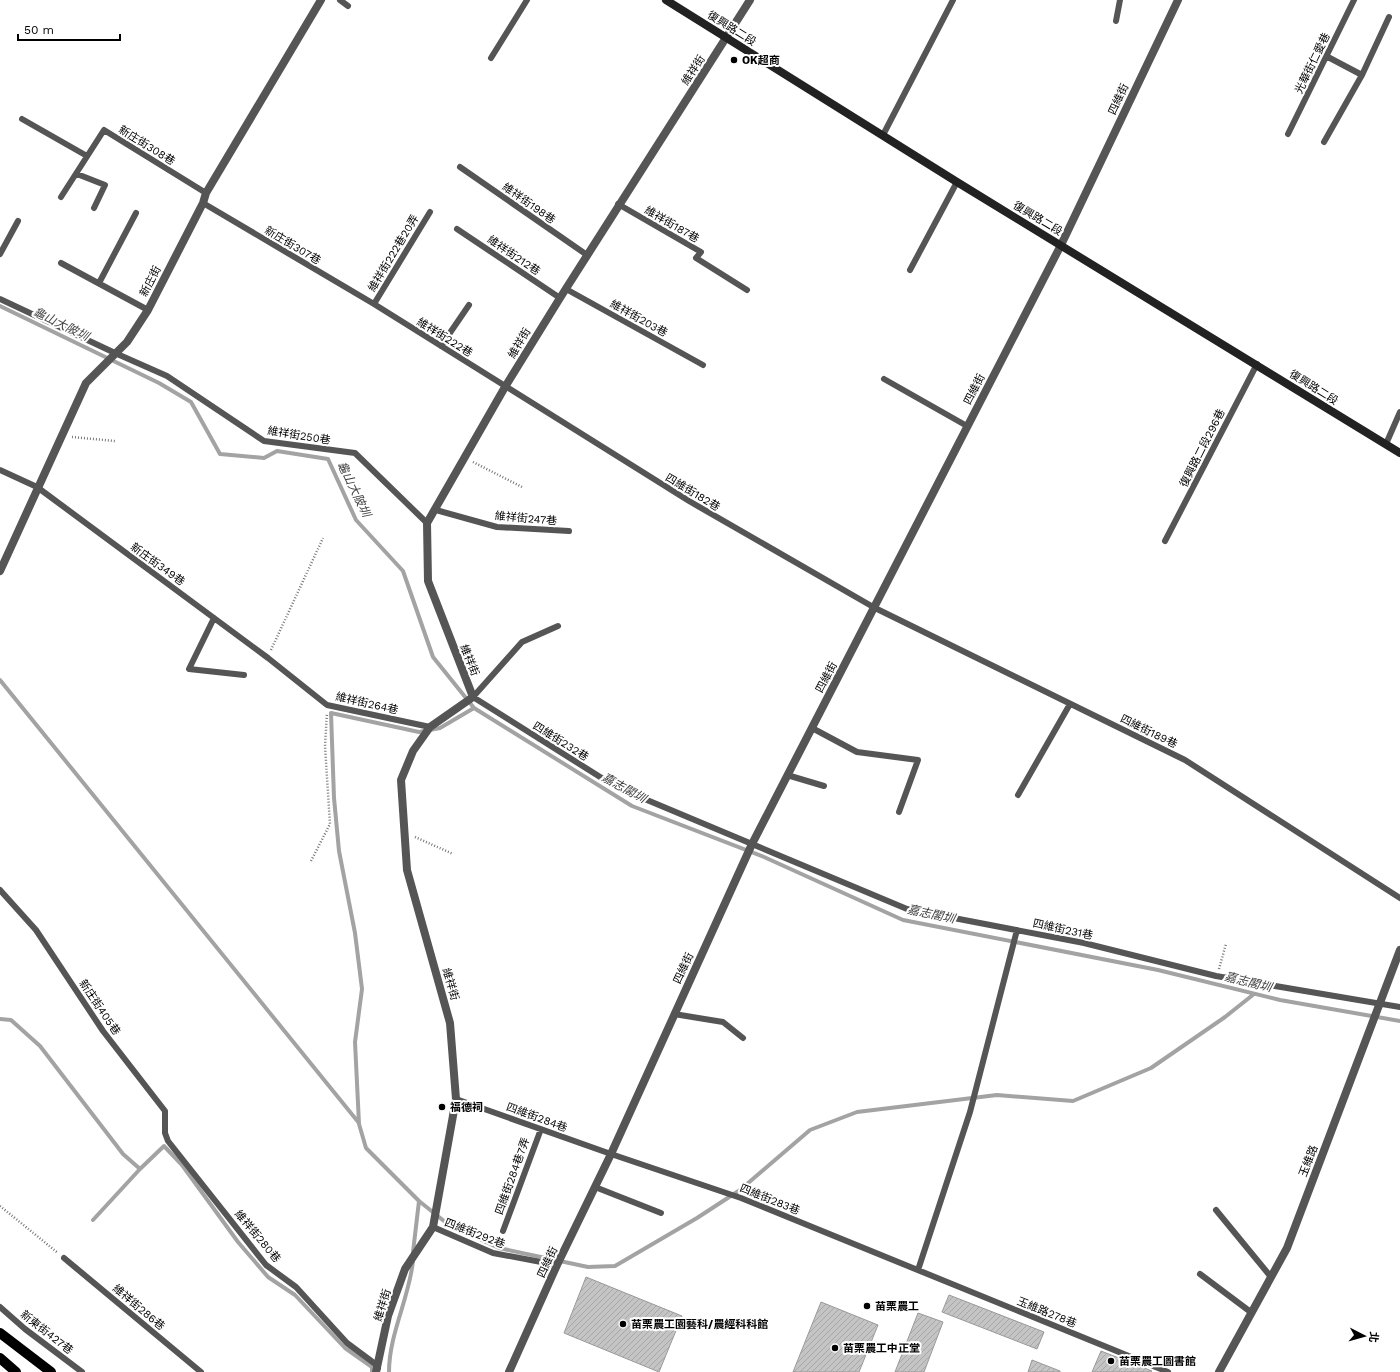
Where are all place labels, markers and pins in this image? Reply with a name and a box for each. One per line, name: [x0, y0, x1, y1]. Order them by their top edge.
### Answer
place label: OK超商: [742, 54, 780, 67]
marker: OK超商: [729, 55, 739, 65]
place label: 福德祠: [450, 1101, 483, 1114]
marker: 福德祠: [437, 1102, 447, 1112]
place label: 苗栗農工: [875, 1300, 919, 1313]
marker: 苗栗農工: [862, 1301, 872, 1311]
place label: 苗栗農工園藝科/農經科科館: [631, 1318, 768, 1331]
marker: 苗栗農工園藝科/農經科科館: [618, 1319, 628, 1329]
place label: 苗栗農工中正堂: [843, 1342, 920, 1355]
marker: 苗栗農工中正堂: [830, 1343, 840, 1353]
place label: 苗栗農工圖書館: [1119, 1355, 1196, 1368]
marker: 苗栗農工圖書館: [1106, 1356, 1116, 1366]

